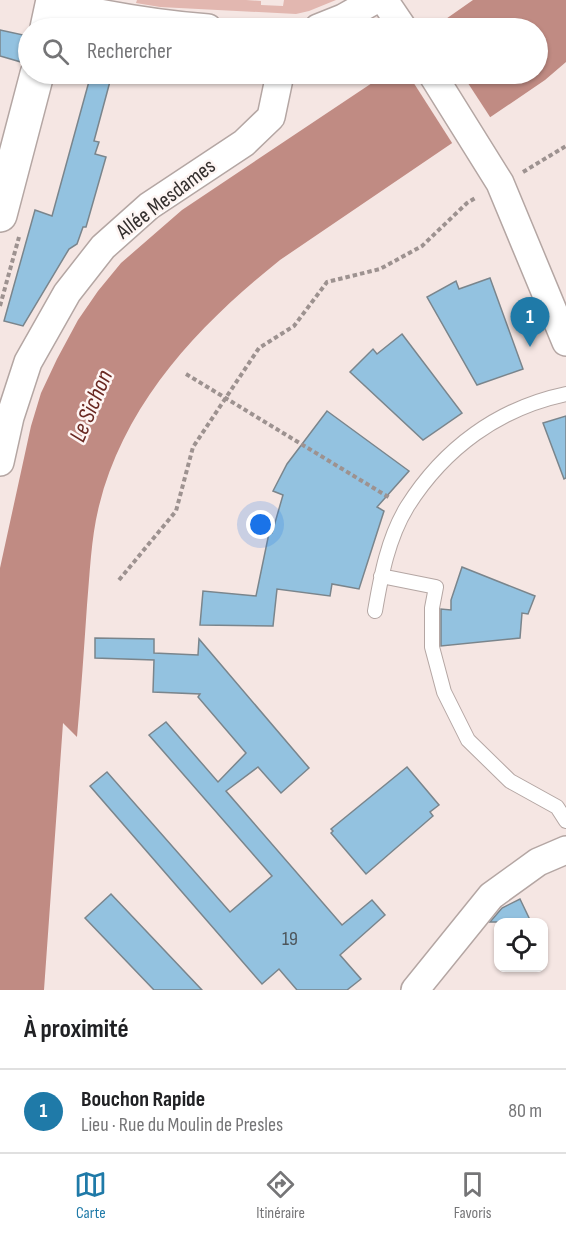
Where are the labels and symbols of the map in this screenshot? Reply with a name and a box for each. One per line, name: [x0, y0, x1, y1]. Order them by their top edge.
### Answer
street label: Allée Mesdames: [110, 153, 221, 246]
pin: 1: [510, 298, 550, 347]
water label: Le Sichon: [63, 366, 119, 446]
your location: [246, 510, 275, 539]
house number: 19: [282, 927, 298, 951]

